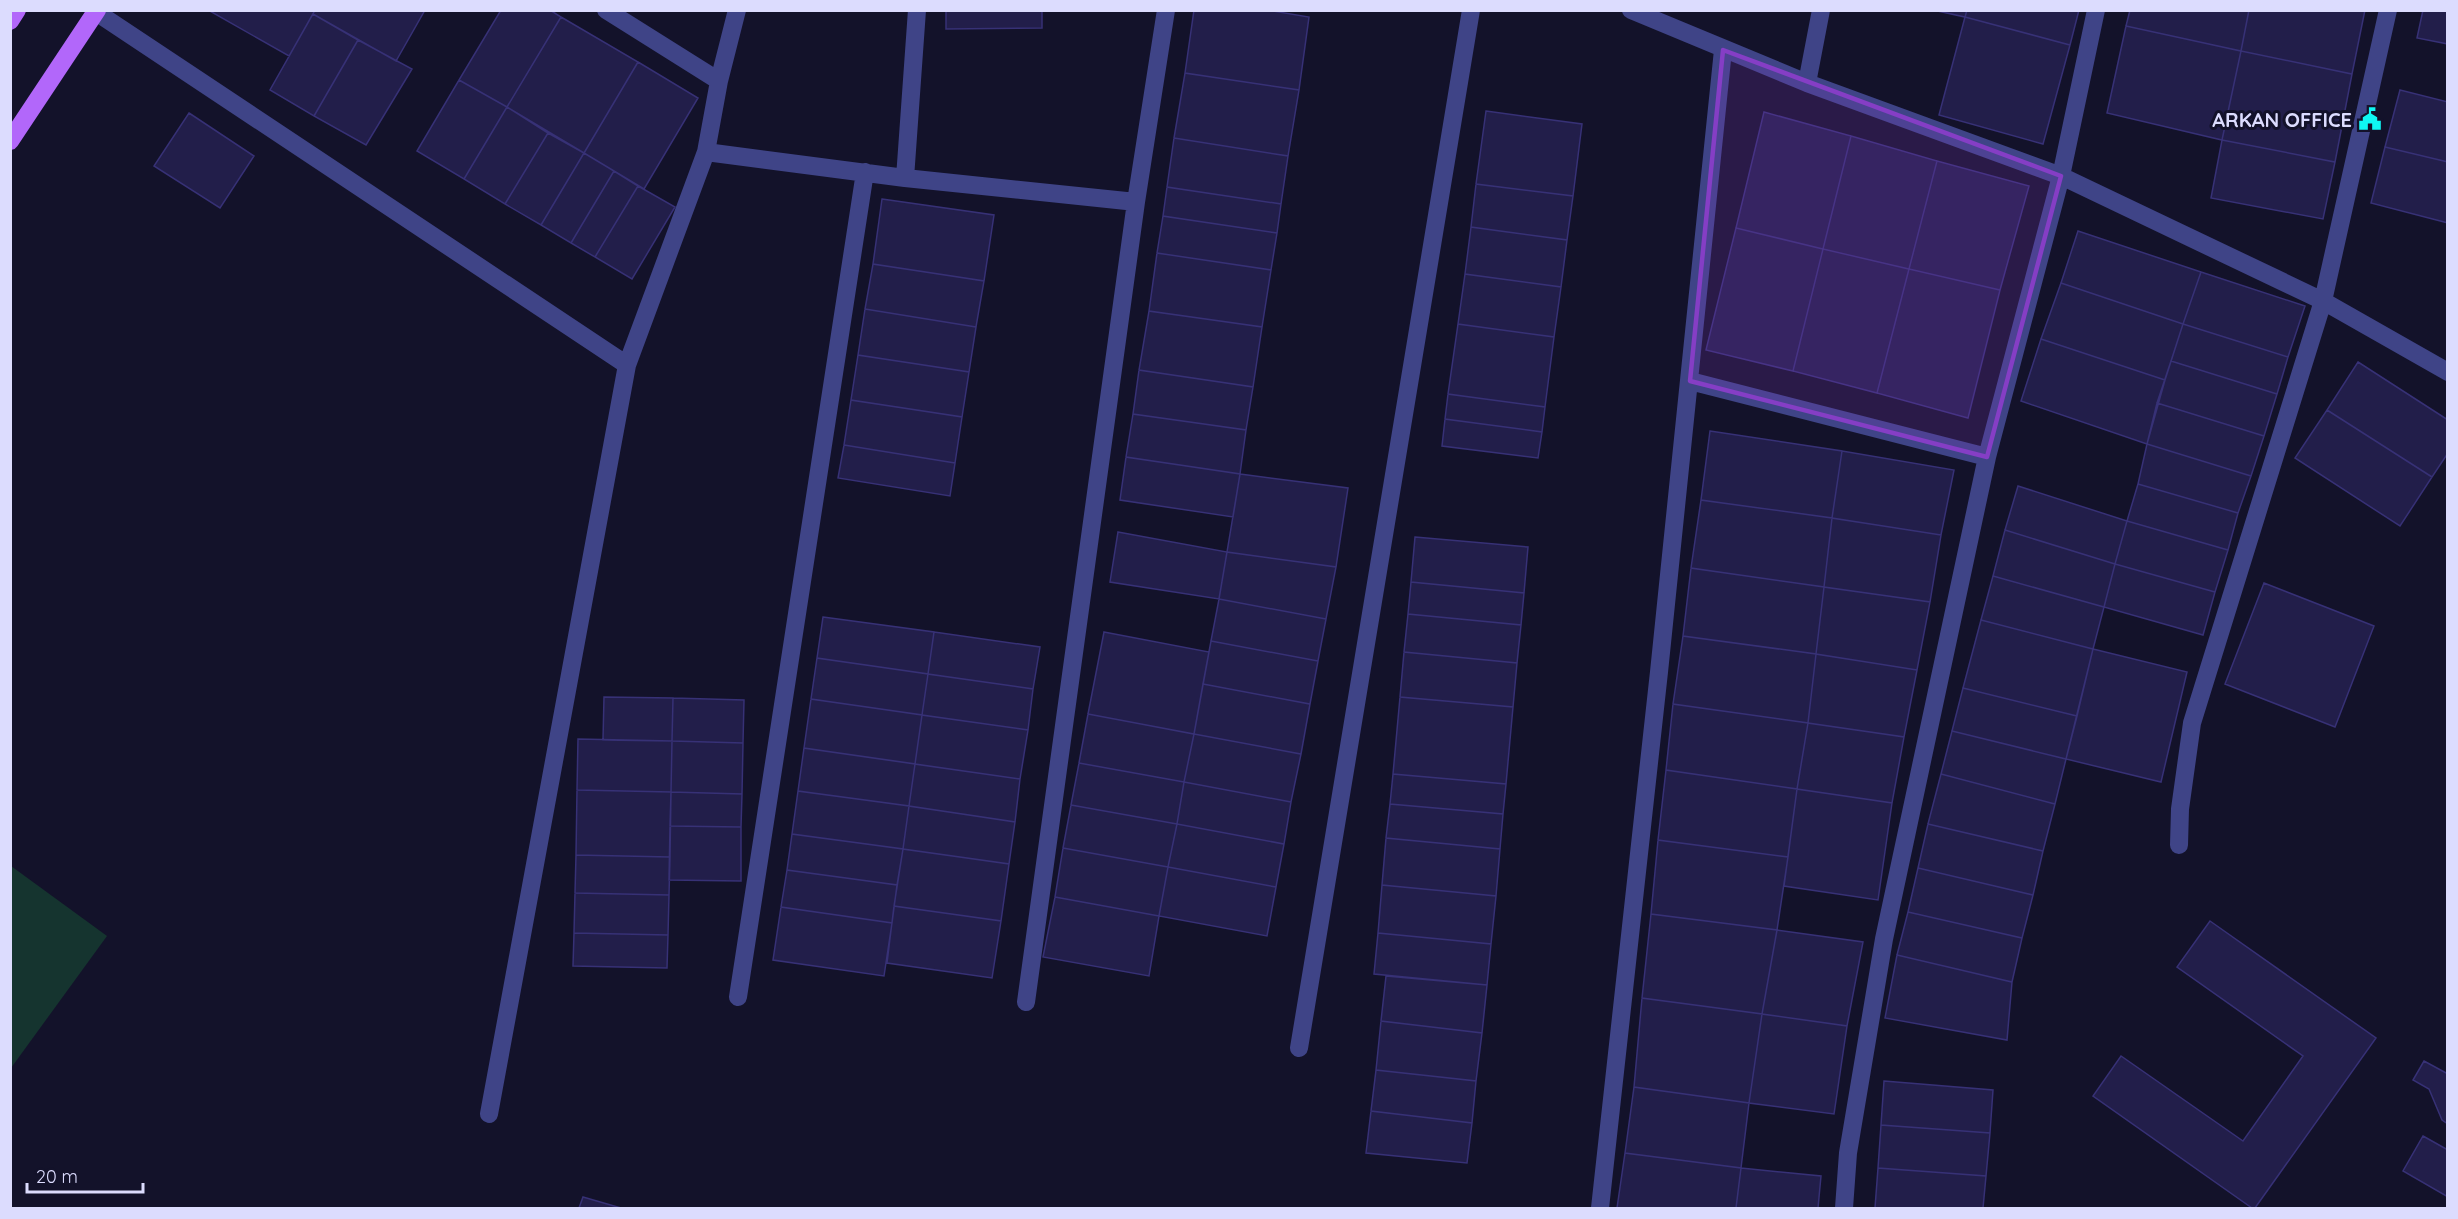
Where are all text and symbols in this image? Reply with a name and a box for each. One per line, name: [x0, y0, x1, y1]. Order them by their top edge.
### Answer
public building icon: ARKAN OFFICE: [2357, 106, 2383, 132]
place label: ARKAN OFFICE: [2212, 107, 2352, 132]
scale bar: [27, 1156, 142, 1194]
text: 20 m: [36, 1165, 78, 1188]

